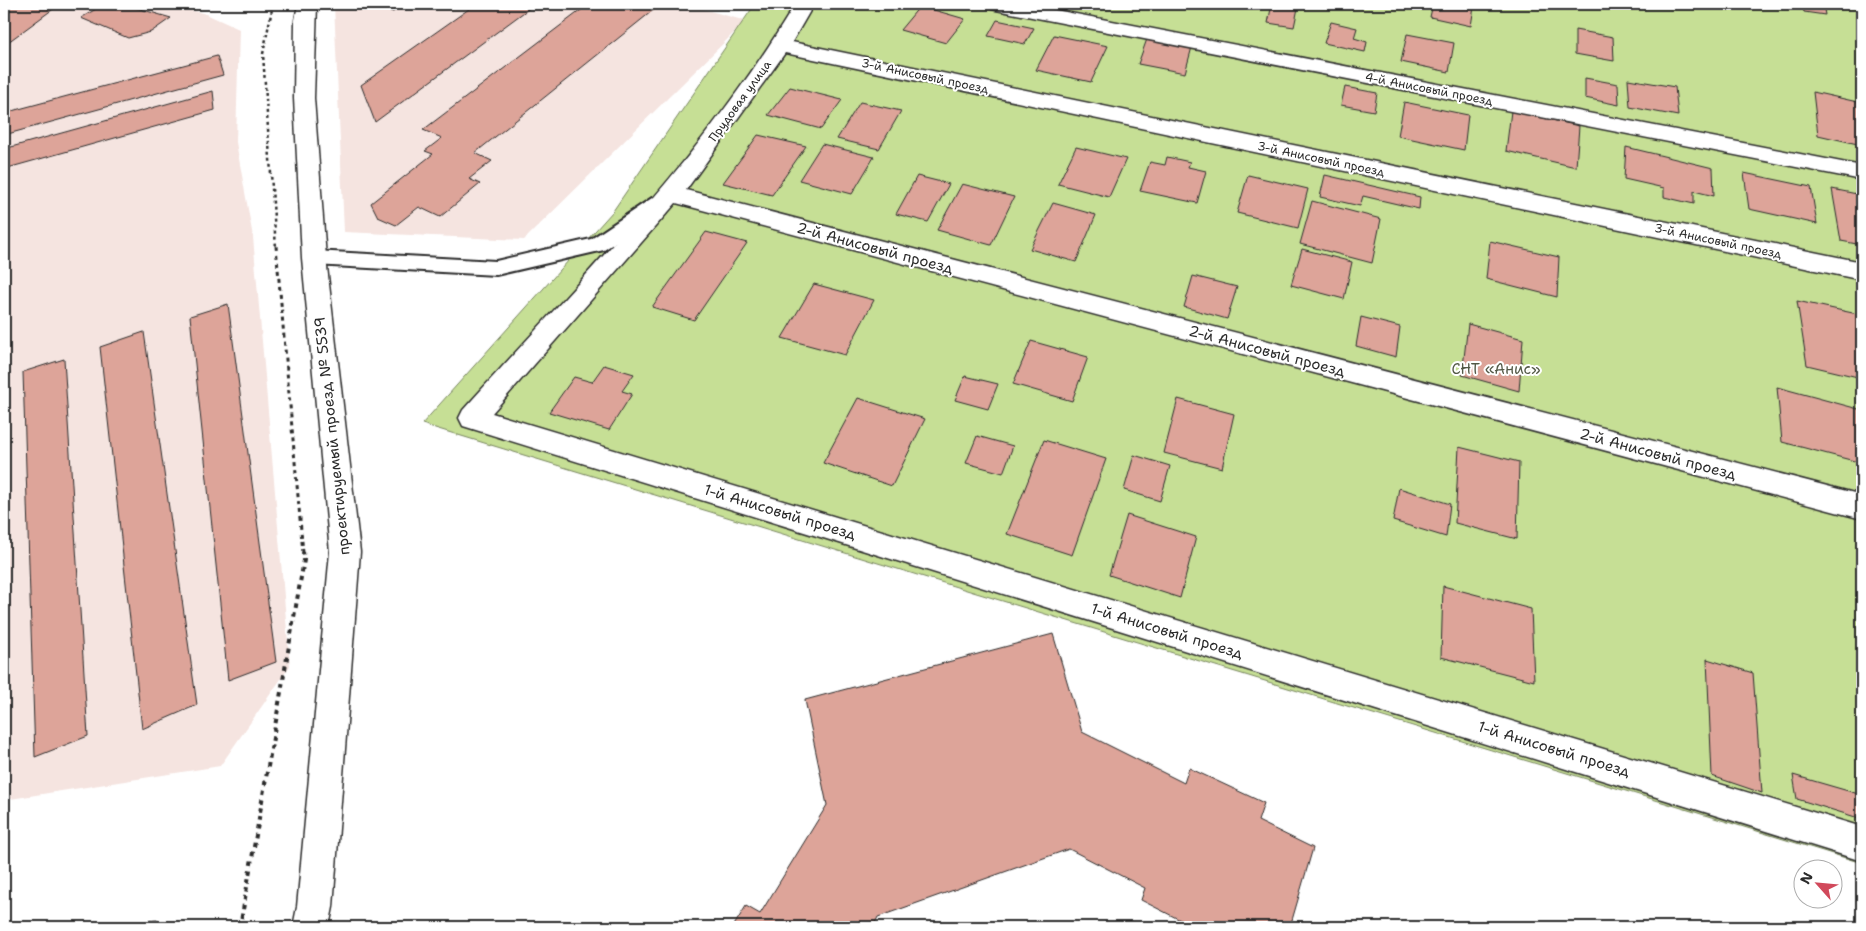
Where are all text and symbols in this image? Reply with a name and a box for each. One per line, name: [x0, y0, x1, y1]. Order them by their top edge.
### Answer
street label: 3-й Анисовый проезд: [860, 55, 991, 97]
street label: Прудовая улица: [705, 57, 775, 145]
street label: 4-й Анисовый проезд: [1364, 69, 1495, 109]
street label: 3-й Анисовый проезд: [1256, 138, 1387, 180]
street label: 2-й Анисовый проезд: [794, 217, 956, 279]
street label: 3-й Анисовый проезд: [1653, 220, 1784, 262]
street label: проектируемый проезд № 5539: [310, 316, 354, 556]
street label: 2-й Анисовый проезд: [1186, 320, 1348, 382]
park label: СНТ «Анис»: [1451, 359, 1541, 379]
street label: 2-й Анисовый проезд: [1577, 423, 1739, 485]
street label: 1-й Анисовый проезд: [702, 479, 859, 545]
street label: 1-й Анисовый проезд: [1089, 598, 1246, 664]
street label: 1-й Анисовый проезд: [1476, 716, 1633, 782]
north arrow: [1794, 858, 1844, 908]
text: N: [1796, 869, 1817, 887]

